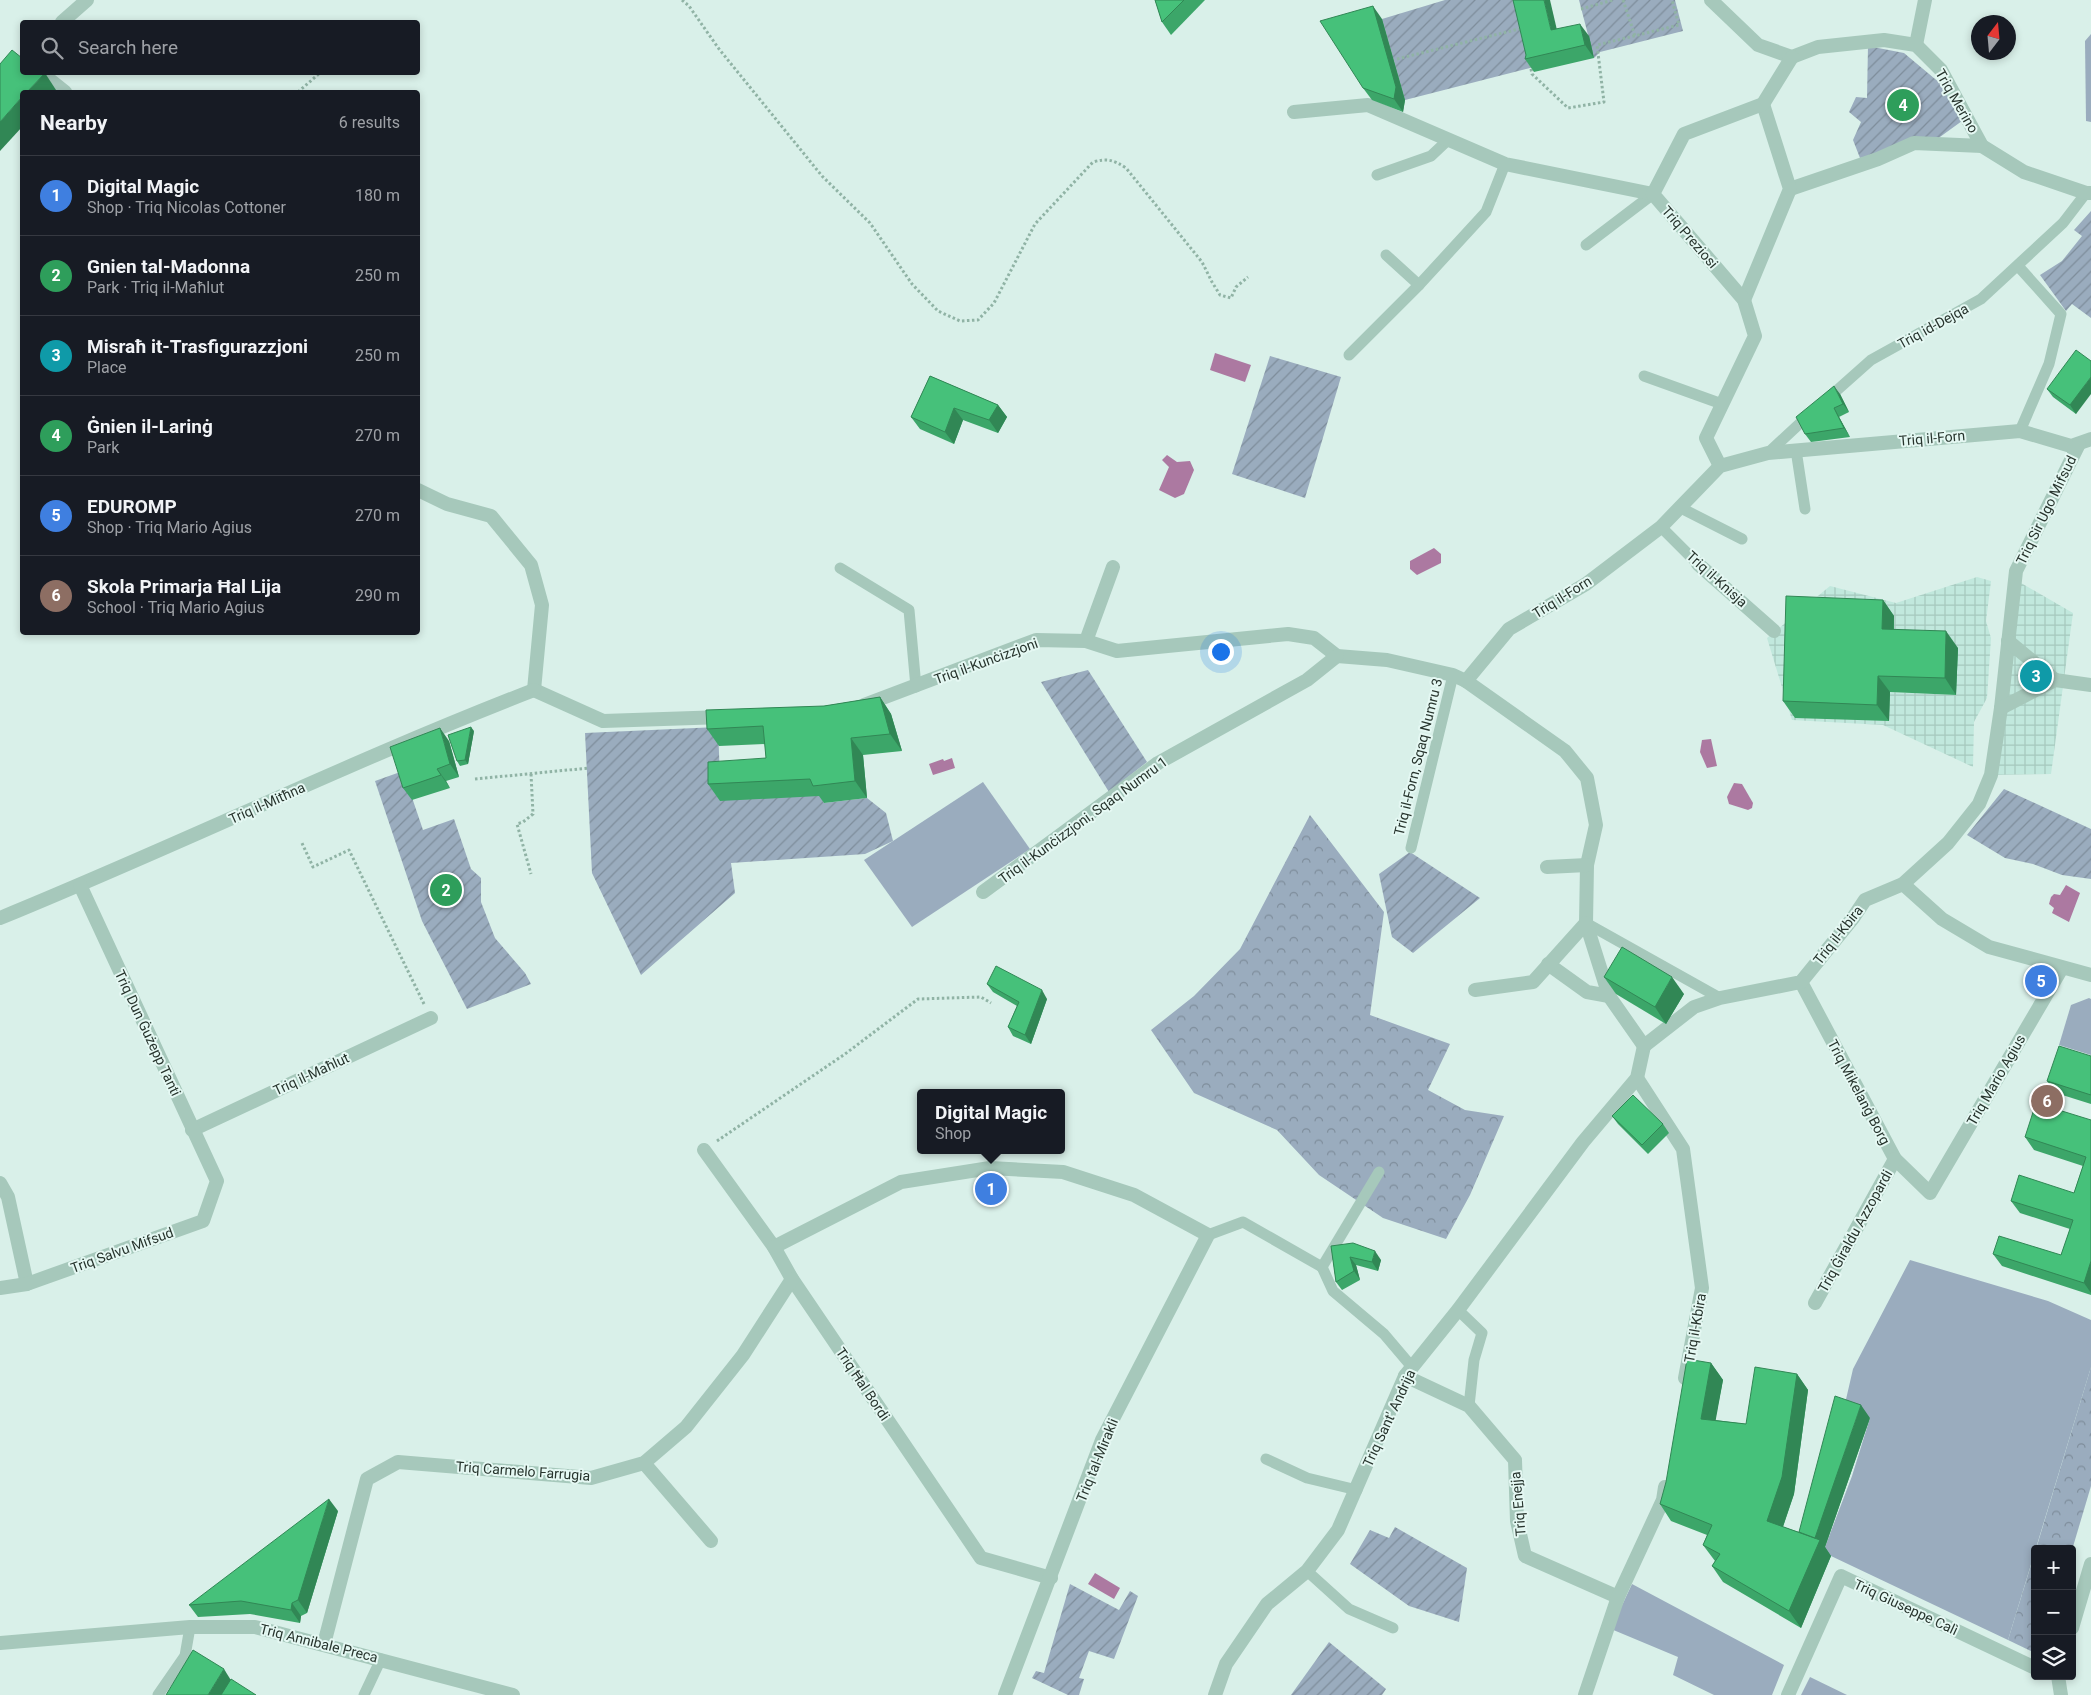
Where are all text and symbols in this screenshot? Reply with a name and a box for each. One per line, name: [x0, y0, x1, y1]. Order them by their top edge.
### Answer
north arrow: [1971, 15, 2016, 60]
search box: [20, 20, 420, 75]
icon: search: [38, 34, 66, 62]
text: Search here: [78, 36, 178, 59]
street label: Triq Merino: [1932, 66, 1982, 136]
pin: 4: [1887, 86, 1919, 124]
text: Nearby: [40, 111, 107, 135]
text: 6 results: [339, 113, 400, 132]
text: Digital Magic: [87, 175, 199, 198]
text: 1: [51, 186, 61, 205]
text: 180 m: [355, 186, 400, 205]
text: Shop · Triq Nicolas Cottoner: [87, 198, 286, 217]
street label: Triq Preziosi: [1659, 203, 1721, 271]
text: Gnien tal-Madonna: [87, 255, 250, 278]
text: 2: [51, 266, 61, 285]
text: 250 m: [355, 266, 400, 285]
text: Park · Triq il-Maħlut: [87, 278, 224, 297]
street label: Triq id-Dejqa: [1895, 300, 1971, 352]
text: Misraħ it-Trasfigurazzjoni: [87, 335, 308, 358]
text: 3: [51, 346, 61, 365]
text: 250 m: [355, 346, 400, 365]
text: Place: [87, 358, 127, 377]
text: Ġnien il-Larinġ: [87, 415, 213, 438]
text: 4: [51, 426, 61, 445]
text: 270 m: [355, 426, 400, 445]
street label: Triq il-Forn: [1898, 427, 1966, 449]
text: Park: [87, 438, 119, 457]
street label: Triq Sir Ugo Mifsud: [2013, 453, 2079, 567]
text: EDUROMP: [87, 495, 177, 518]
text: 5: [51, 506, 61, 525]
text: 270 m: [355, 506, 400, 525]
text: Shop · Triq Mario Agius: [87, 518, 252, 537]
street label: Triq il-Knisja: [1683, 548, 1751, 610]
street label: Triq il-Forn: [1530, 573, 1594, 621]
text: Skola Primarja Ħal Lija: [87, 575, 281, 598]
text: 6: [51, 586, 61, 605]
text: 290 m: [355, 586, 400, 605]
text: School · Triq Mario Agius: [87, 598, 264, 617]
street label: Triq il-Kunċizzjoni: [932, 635, 1040, 687]
your location: [1208, 639, 1234, 665]
pin: 3: [2020, 657, 2052, 695]
street label: Triq il-Forn, Sqaq Numru 3: [1391, 677, 1445, 837]
street label: Triq il-Kunċizzjoni, Sqaq Numru 1: [996, 753, 1170, 887]
street label: Triq il-Mitħna: [226, 779, 308, 827]
pin: 2: [430, 871, 462, 909]
street label: Triq il-Kbira: [1810, 902, 1866, 968]
pin: 5: [2025, 962, 2057, 1000]
street label: Triq Dun Ġużepp Tanti: [112, 967, 185, 1098]
street label: Triq Mario Agius: [1964, 1032, 2028, 1128]
street label: Triq Mikelanġ Borg: [1825, 1037, 1893, 1147]
street label: Triq il-Maħlut: [271, 1049, 352, 1098]
pin: 6: [2031, 1082, 2063, 1120]
popup: [917, 1089, 1065, 1154]
text: Digital Magic: [935, 1101, 1047, 1124]
text: Shop: [935, 1124, 971, 1143]
street label: Triq Ġiraldu Azzopardi: [1814, 1167, 1895, 1295]
pin: 1: [975, 1170, 1007, 1208]
street label: Triq Salvu Mifsud: [68, 1224, 176, 1276]
street label: Triq il-Kbira: [1681, 1292, 1709, 1364]
street label: Triq Ħal Bordi: [833, 1345, 893, 1423]
street label: Triq Sant' Andrija: [1359, 1367, 1419, 1469]
street label: Triq tal-Mirakli: [1073, 1416, 1121, 1504]
street label: Triq Carmelo Farrugia: [455, 1458, 591, 1484]
street label: Triq Enejja: [1507, 1471, 1529, 1537]
map controls: [2031, 1545, 2076, 1680]
button: +: [2031, 1545, 2076, 1590]
street label: Triq Giuseppe Calì: [1851, 1576, 1961, 1638]
button: −: [2031, 1590, 2076, 1635]
street label: Triq Annibale Preca: [258, 1621, 380, 1665]
button: layers: [2031, 1635, 2076, 1680]

